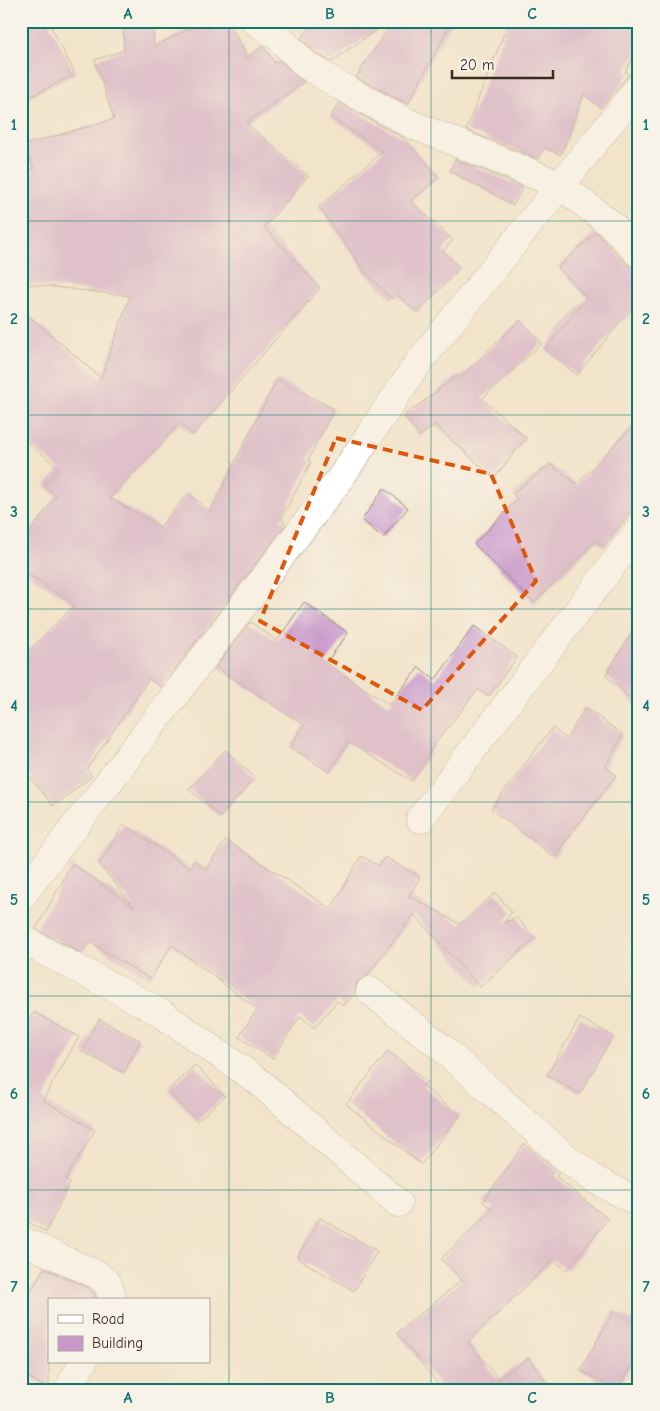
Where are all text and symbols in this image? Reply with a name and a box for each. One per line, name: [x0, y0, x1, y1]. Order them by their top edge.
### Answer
text: A: [124, 5, 133, 23]
text: B: [325, 5, 335, 23]
text: C: [527, 5, 537, 23]
scale bar: [452, 48, 554, 80]
text: 20 m: [460, 56, 494, 74]
text: 1: [11, 116, 17, 134]
text: 1: [643, 116, 649, 134]
text: 2: [10, 310, 18, 328]
text: 2: [642, 310, 650, 328]
text: 3: [10, 503, 18, 521]
text: 3: [642, 503, 650, 521]
text: 4: [10, 697, 18, 715]
text: 4: [642, 697, 650, 715]
text: 5: [10, 891, 18, 909]
text: 5: [642, 891, 650, 909]
text: 6: [10, 1085, 18, 1103]
text: 6: [642, 1085, 650, 1103]
text: 7: [10, 1278, 18, 1296]
text: 7: [642, 1278, 650, 1296]
legend: [48, 1298, 210, 1364]
text: Road: [92, 1310, 124, 1328]
text: Building: [92, 1334, 143, 1352]
text: A: [124, 1389, 133, 1407]
text: B: [325, 1389, 335, 1407]
text: C: [527, 1389, 537, 1407]

